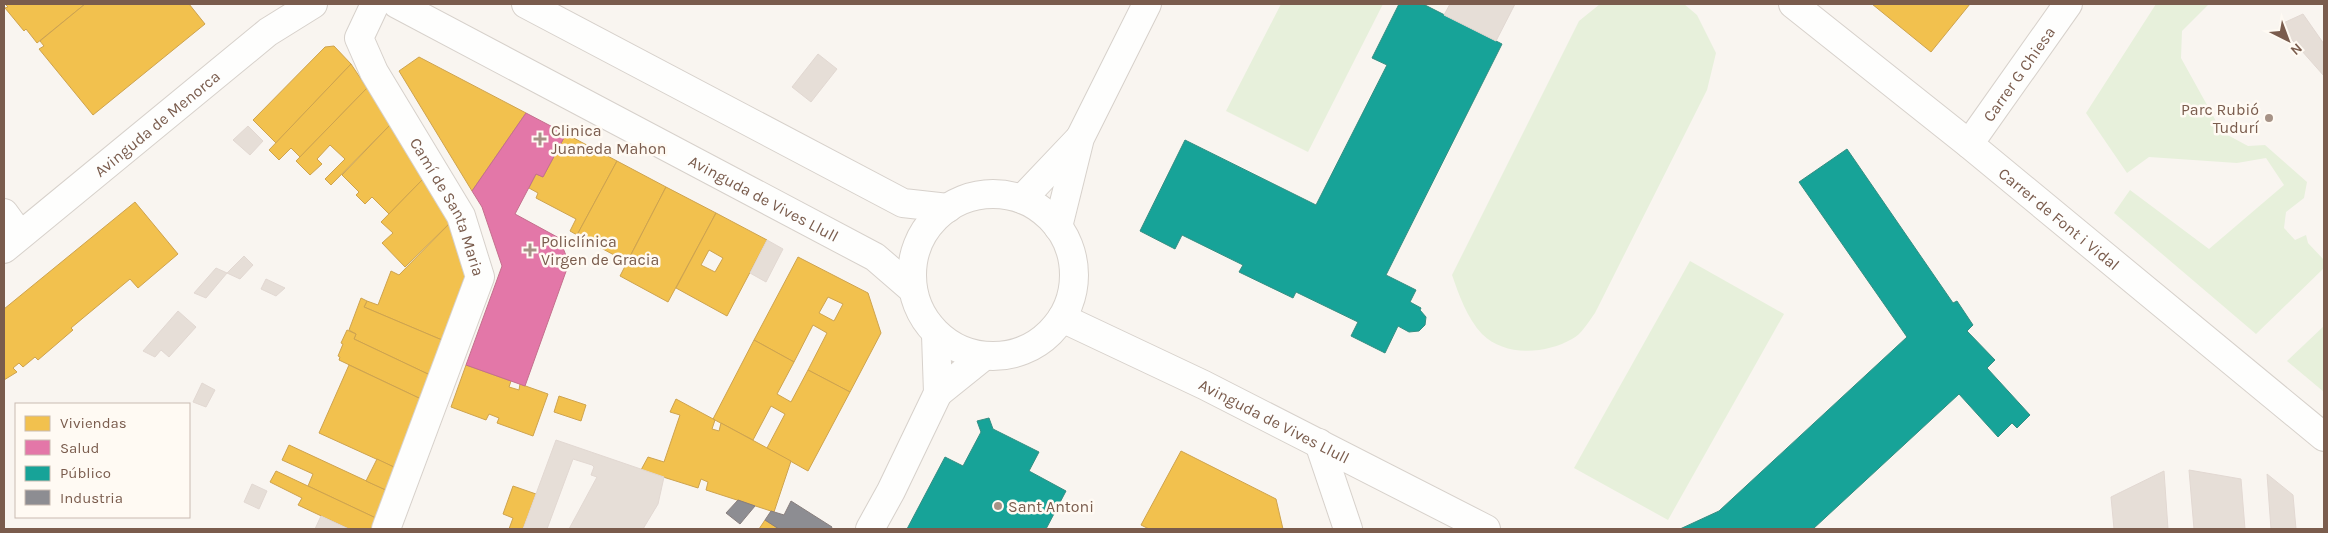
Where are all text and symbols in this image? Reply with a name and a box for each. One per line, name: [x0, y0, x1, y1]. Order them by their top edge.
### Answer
north arrow: [2263, 15, 2313, 65]
street label: Carrer G Chiesa: [1979, 23, 2059, 125]
text: N: [2287, 40, 2306, 59]
street label: Avinguda de Menorca: [91, 67, 224, 181]
place label: Parc Rubió Tudurí: [2181, 100, 2259, 137]
marker: Parc Rubió Tudurí: [2263, 112, 2275, 124]
place label: Clinica Juaneda Mahon: [551, 121, 666, 158]
marker: Clinica Juaneda Mahon: [533, 132, 547, 146]
street label: Camí de Santa Maria: [406, 134, 488, 278]
street label: Avinguda de Vives Llull: [685, 151, 842, 246]
street label: Carrer de Font i Vidal: [1995, 164, 2123, 274]
place label: Policlínica Virgen de Gracia: [541, 232, 659, 269]
marker: Policlínica Virgen de Gracia: [523, 243, 537, 257]
street label: Avinguda de Vives Llull: [1196, 375, 1353, 468]
legend: [15, 403, 190, 518]
text: Viviendas: [60, 414, 127, 432]
text: Salud: [60, 439, 100, 457]
text: Público: [60, 464, 111, 482]
text: Industria: [60, 489, 123, 507]
place label: Sant Antoni: [1008, 497, 1094, 516]
marker: Sant Antoni: [992, 500, 1004, 512]

